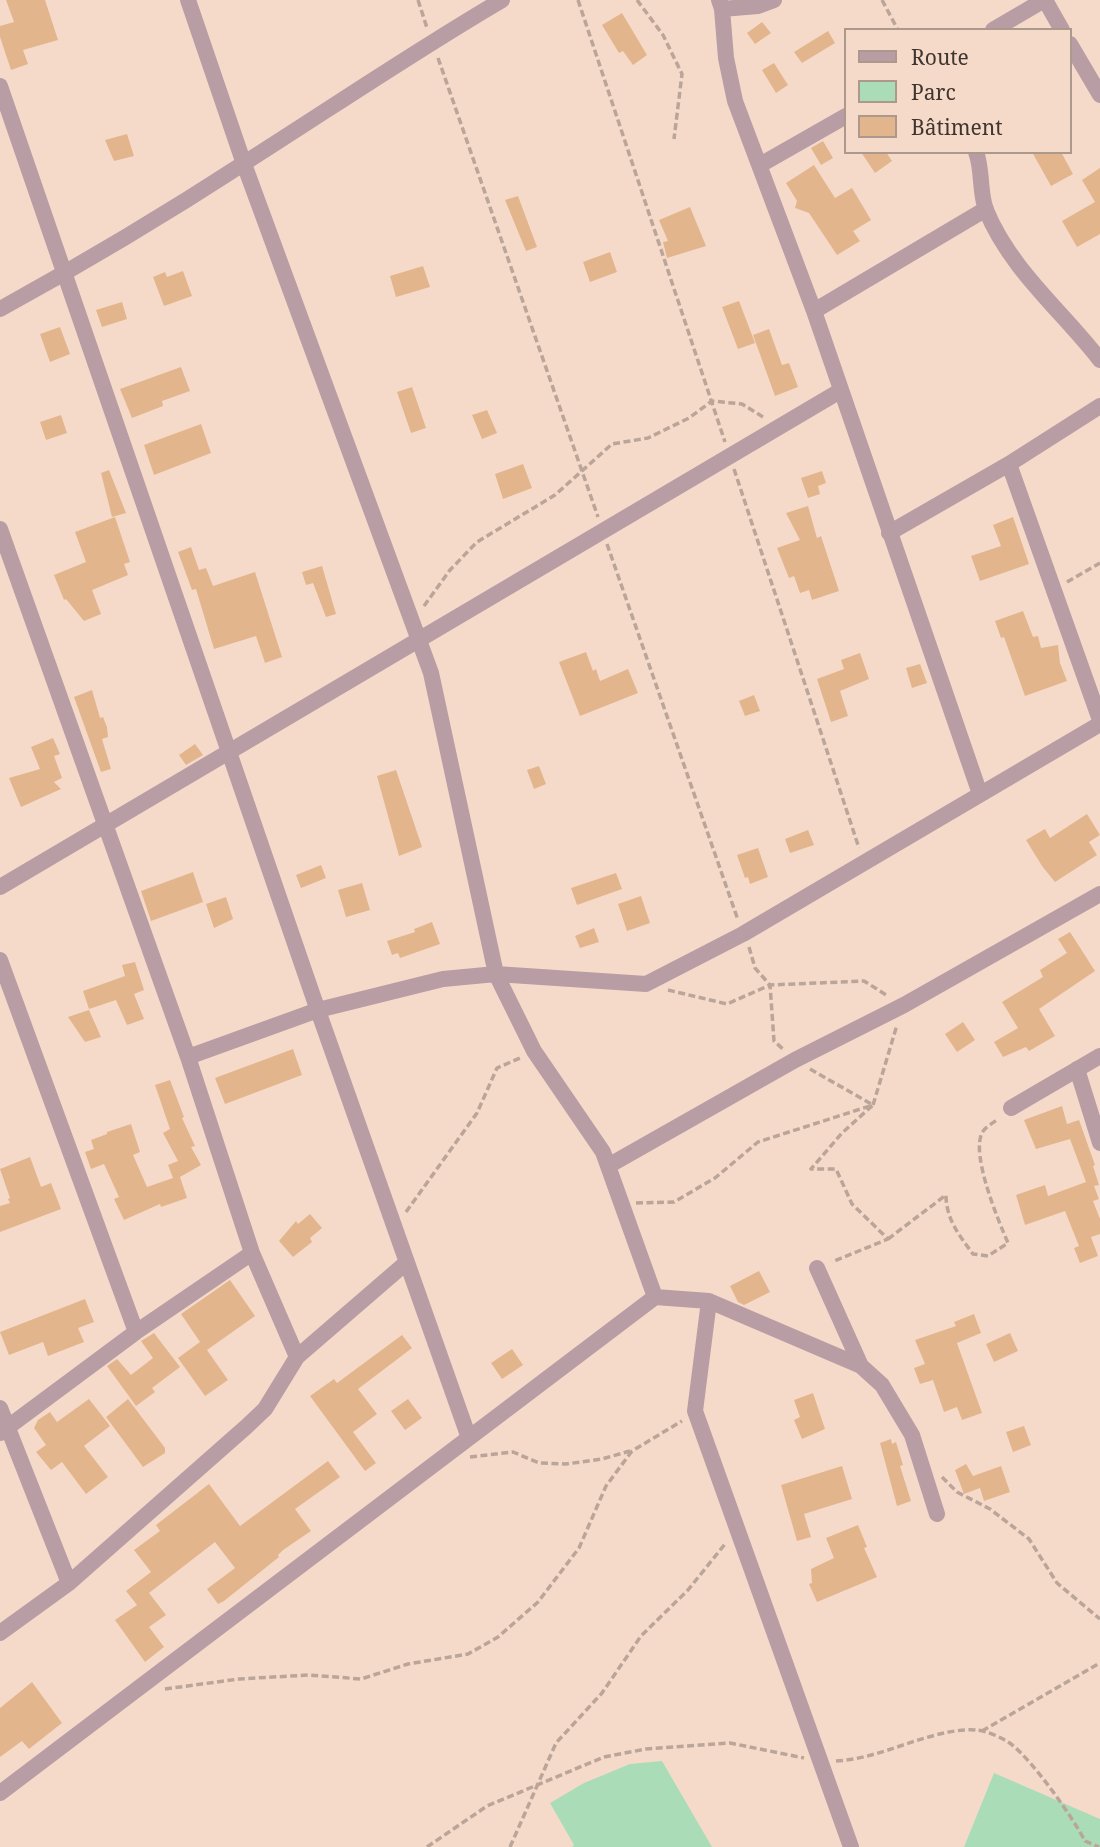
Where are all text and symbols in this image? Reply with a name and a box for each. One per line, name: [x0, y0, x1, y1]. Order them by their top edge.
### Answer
legend: [844, 28, 1072, 154]
text: Route: [911, 43, 969, 71]
text: Parc: [911, 78, 956, 106]
text: Bâtiment: [911, 113, 1003, 141]

